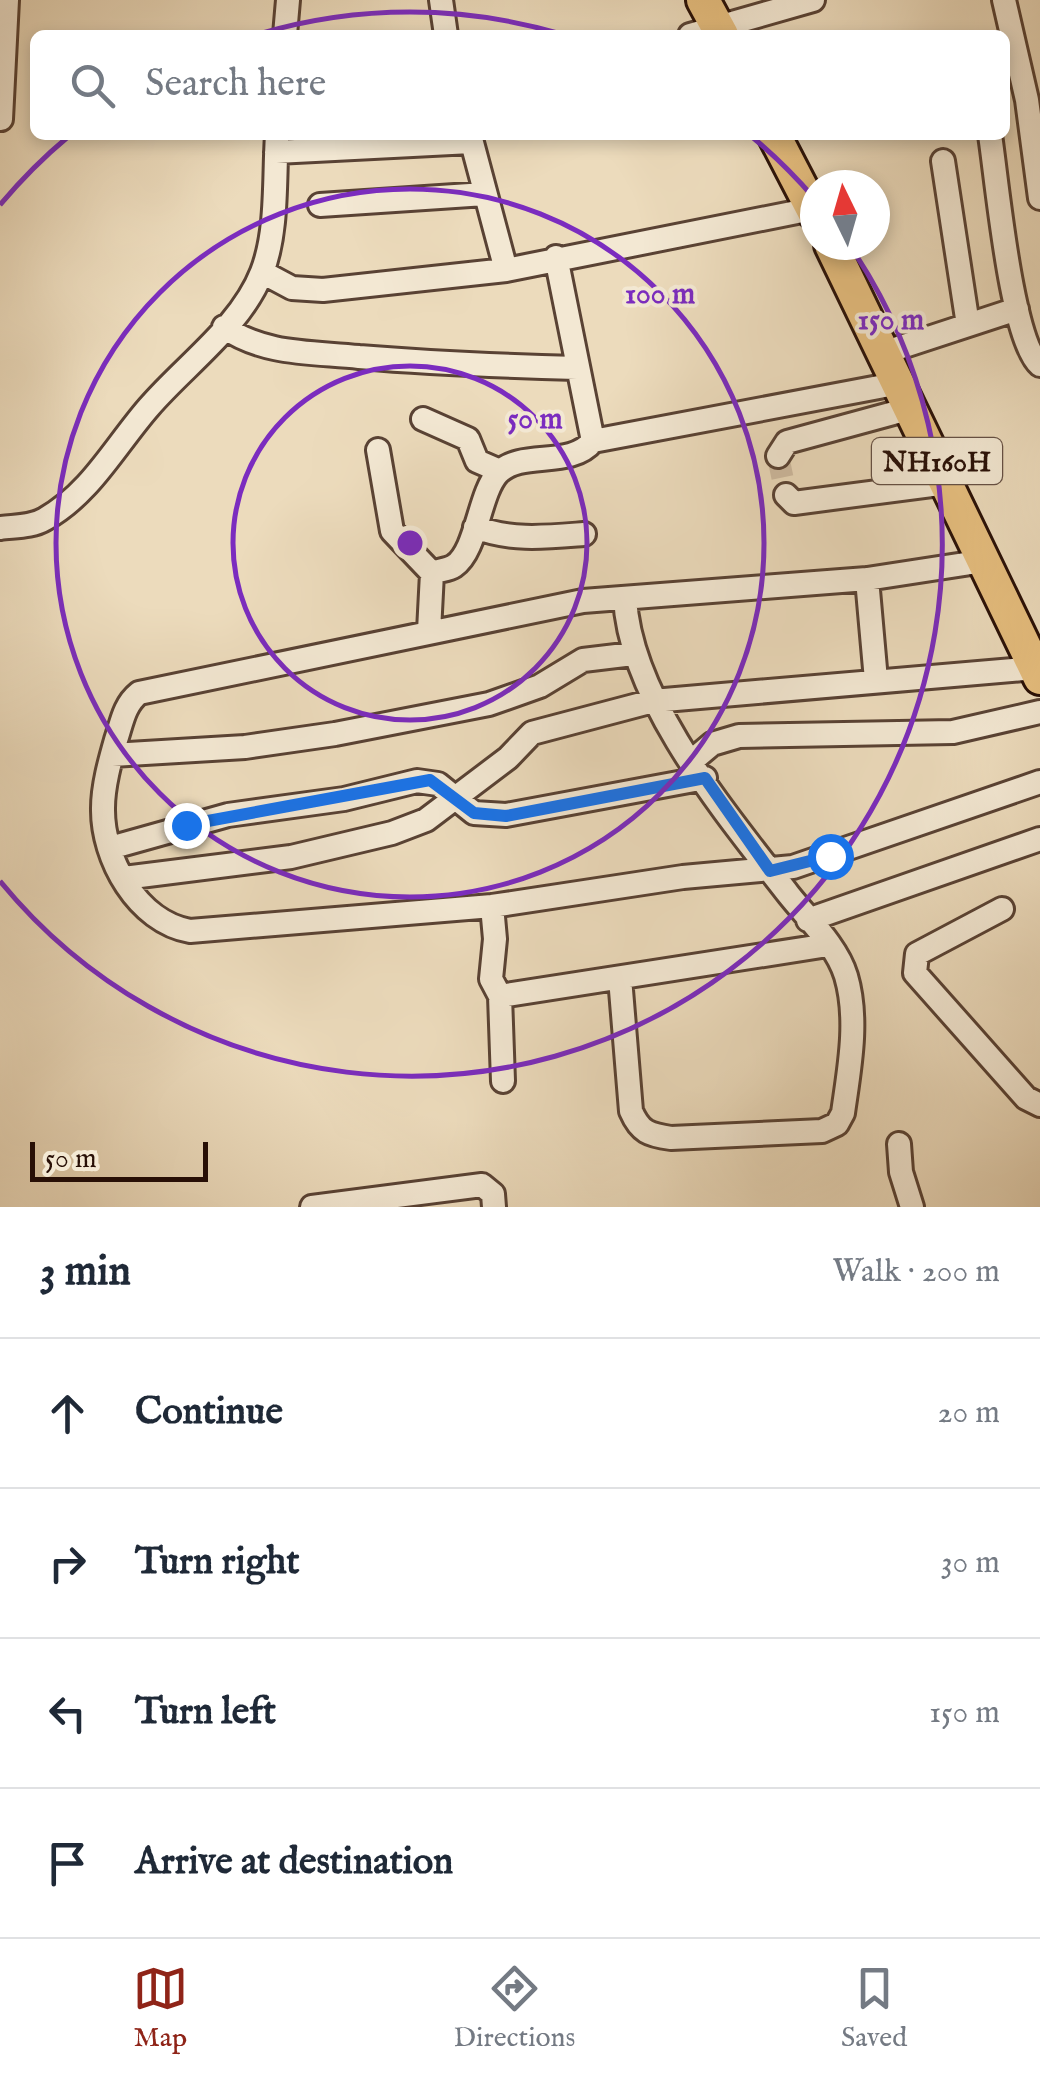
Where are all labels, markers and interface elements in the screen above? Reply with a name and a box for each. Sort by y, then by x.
search box [30,30,1010,140]
icon: search [65,58,120,113]
text: Search here [145,61,326,109]
north arrow [800,170,890,260]
text: 100 m [625,276,695,314]
text: 150 m [858,302,924,340]
text: 50 m [507,401,563,439]
road number: NH160H [872,438,1002,484]
centre of rings [392,525,428,561]
route end [164,803,210,849]
route start [808,834,854,880]
scale bar [30,1137,208,1182]
text: 50 m [45,1142,97,1177]
text: 3 min [40,1246,131,1299]
text: Walk · 200 m [833,1252,1000,1293]
icon: ahead [40,1386,95,1441]
text: Continue [135,1389,283,1437]
text: 20 m [938,1393,1000,1434]
icon: right [40,1536,95,1591]
text: Turn right [135,1539,299,1587]
text: 30 m [941,1543,1000,1584]
icon: left [40,1686,95,1741]
text: Turn left [135,1689,276,1737]
text: 150 m [929,1693,1000,1734]
icon: arrive [40,1836,95,1891]
text: Arrive at destination [135,1839,453,1887]
tab: Map [133,1961,188,2056]
tab: Directions [453,1961,575,2056]
tab: Saved [841,1961,907,2056]

